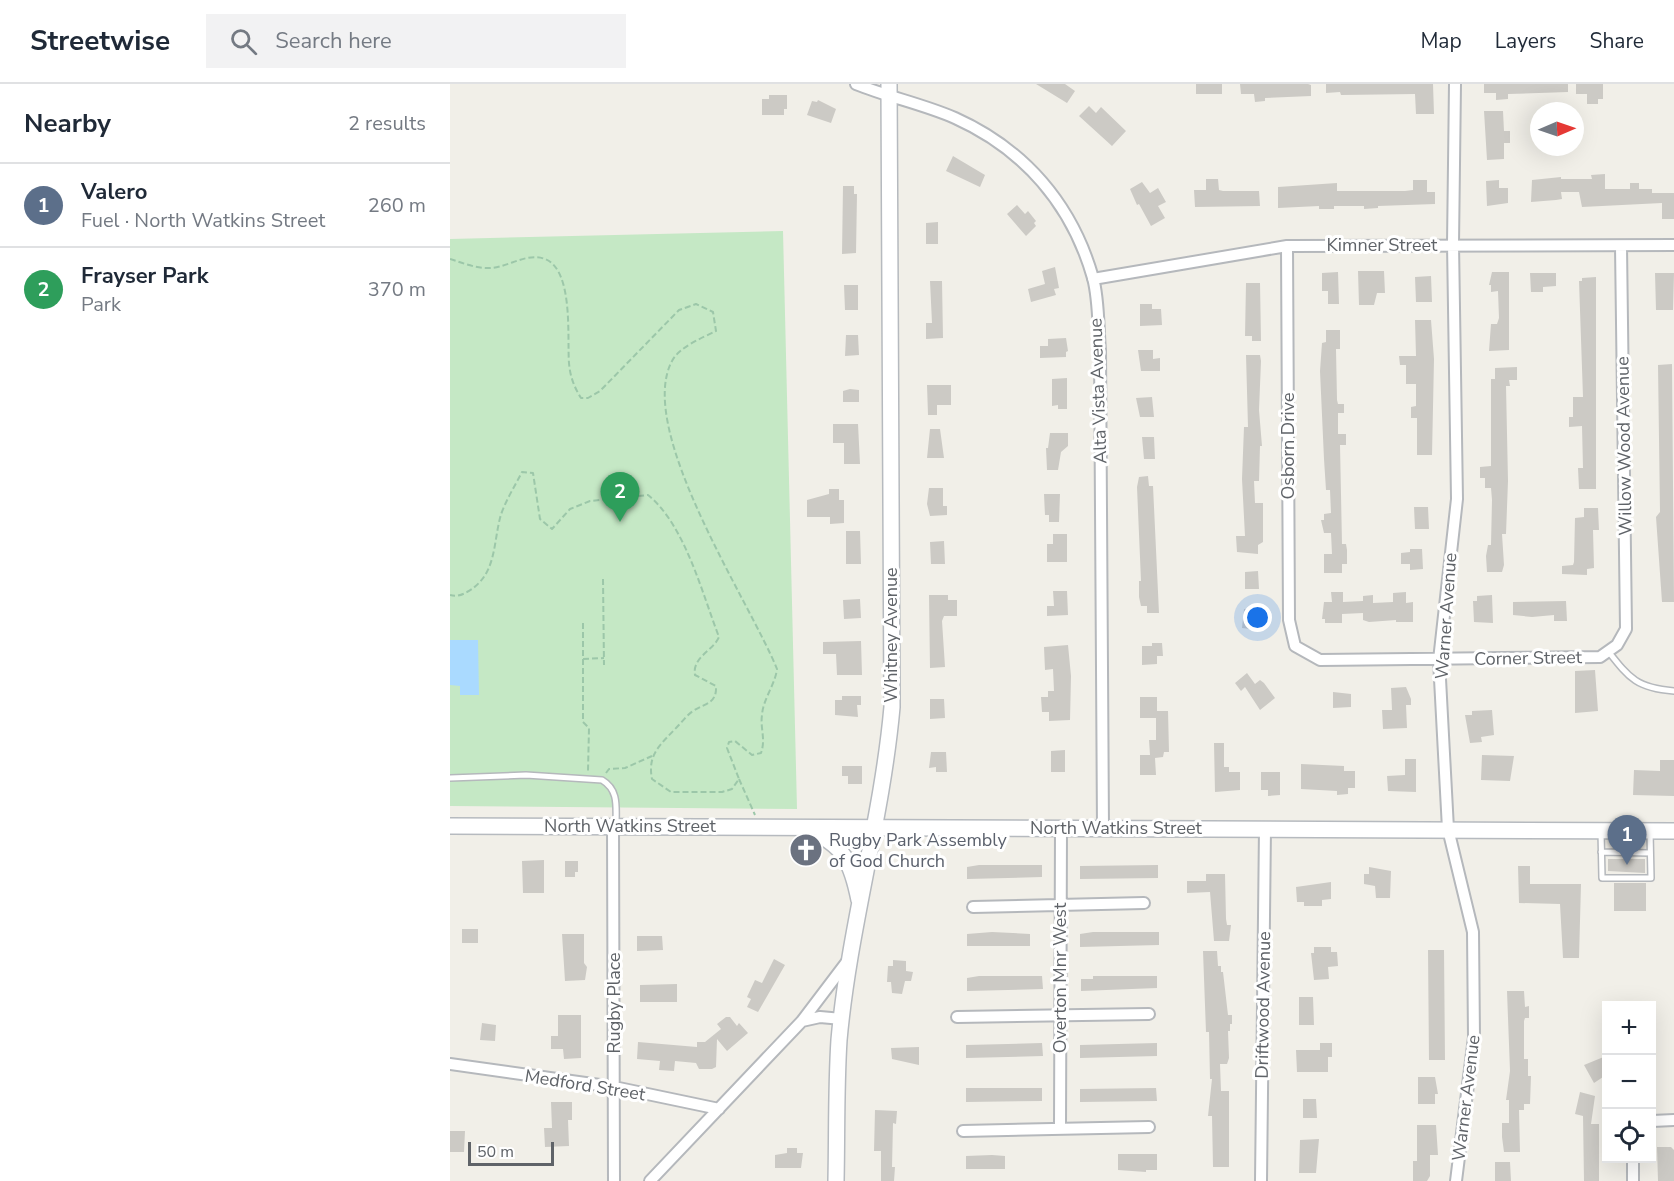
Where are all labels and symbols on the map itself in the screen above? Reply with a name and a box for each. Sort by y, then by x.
north arrow [1530,102,1584,156]
street label: Kimner Street [1327,233,1438,257]
street label: Alta Vista Avenue [1083,318,1113,464]
street label: Willow Wood Avenue [1610,356,1638,536]
street label: Osborn Drive [1276,393,1300,499]
pin: 2 [600,472,640,522]
street label: Warner Avenue [1430,552,1462,680]
street label: Whitney Avenue [879,567,903,703]
your location [1243,603,1272,632]
street label: Corner Street [1474,645,1583,671]
street label: North Watkins Street [544,814,717,838]
street label: North Watkins Street [1030,816,1203,840]
pin: 1 [1608,816,1646,865]
place label: Rugby Park Assembly of God Church [829,828,1007,873]
church icon: Rugby Park Assembly of God Church [788,832,824,868]
street label: Overton Mnr West [1048,902,1072,1053]
street label: Driftwood Avenue [1250,931,1276,1079]
street label: Rugby Place [602,953,626,1053]
street label: Warner Avenue [1446,1034,1486,1162]
street label: Medford Street [523,1064,648,1106]
scale bar [468,1139,554,1166]

